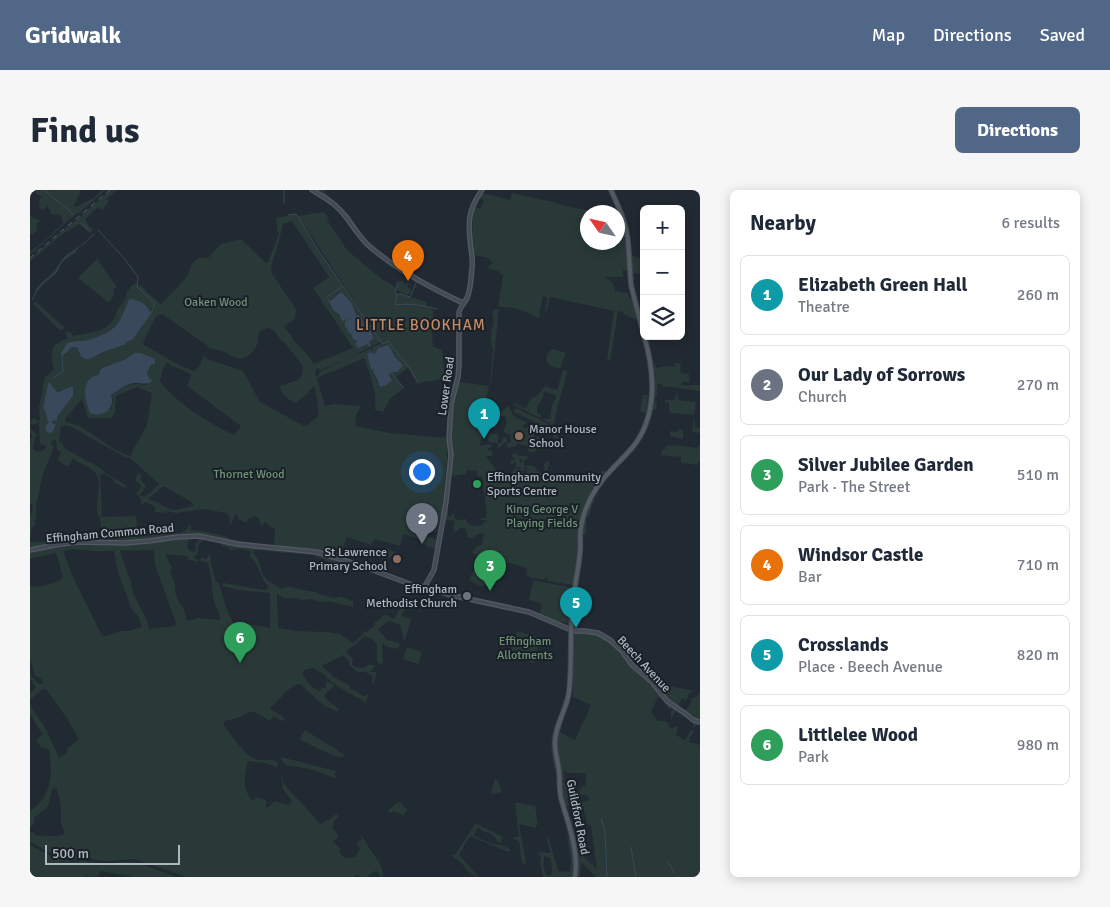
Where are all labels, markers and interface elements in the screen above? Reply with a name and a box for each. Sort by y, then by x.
text: Gridwalk [25,20,121,50]
text: Map [872,24,905,46]
text: Directions [933,24,1012,46]
text: Saved [1040,24,1085,46]
button: Directions [955,107,1080,153]
text: Find us [30,109,140,152]
north arrow [580,205,625,250]
map controls [640,205,685,340]
button: + [640,205,685,250]
text: Nearby [750,210,816,236]
text: 6 results [1001,213,1060,233]
pin: 4 [392,240,424,281]
button: − [640,250,685,295]
text: Elizabeth Green Hall [798,273,967,297]
text: 1 [763,285,771,305]
text: 260 m [1017,285,1059,305]
park label: Oaken Wood [184,295,248,310]
button: layers [640,295,685,340]
text: Theatre [798,297,850,317]
district label: LITTLE BOOKHAM [356,316,486,334]
street label: Lower Road [435,356,458,416]
text: Our Lady of Sorrows [798,363,965,387]
text: 2 [763,375,771,395]
text: 270 m [1017,375,1059,395]
text: Church [798,387,847,407]
pin: 1 [468,398,500,439]
place label: Manor House School [529,422,597,451]
marker: Manor House School [513,430,525,442]
text: Silver Jubilee Garden [798,453,974,477]
your location [409,459,435,485]
text: 3 [763,465,771,485]
text: 510 m [1017,465,1059,485]
park label: Thornet Wood [213,467,285,482]
place label: Effingham Community Sports Centre [487,470,601,499]
text: Park · The Street [798,477,910,497]
marker: Effingham Community Sports Centre [471,478,483,490]
park label: King George V Playing Fields [506,502,578,531]
pin: 2 [406,503,438,544]
street label: Effingham Common Road [45,520,175,547]
text: Windsor Castle [798,543,924,567]
place label: St Lawrence Primary School [309,545,387,574]
pin: 3 [474,550,506,591]
marker: St Lawrence Primary School [391,553,403,565]
text: 4 [763,555,771,575]
text: 710 m [1017,555,1059,575]
text: Bar [798,567,822,587]
place label: Effingham Methodist Church [366,582,457,611]
pin: 5 [560,587,592,628]
marker: Effingham Methodist Church [461,590,473,602]
pin: 6 [224,622,256,663]
street label: Beech Avenue [614,633,674,696]
text: Crosslands [798,633,888,657]
park label: Effingham Allotments [497,634,553,663]
text: 5 [763,645,771,665]
text: 820 m [1017,645,1059,665]
text: Place · Beech Avenue [798,657,943,677]
text: Littlelee Wood [798,723,918,747]
text: 6 [763,735,771,755]
text: 980 m [1017,735,1059,755]
text: Park [798,747,829,767]
street label: Guildford Road [563,778,592,856]
scale bar [45,842,180,865]
text: 500 m [52,845,89,862]

